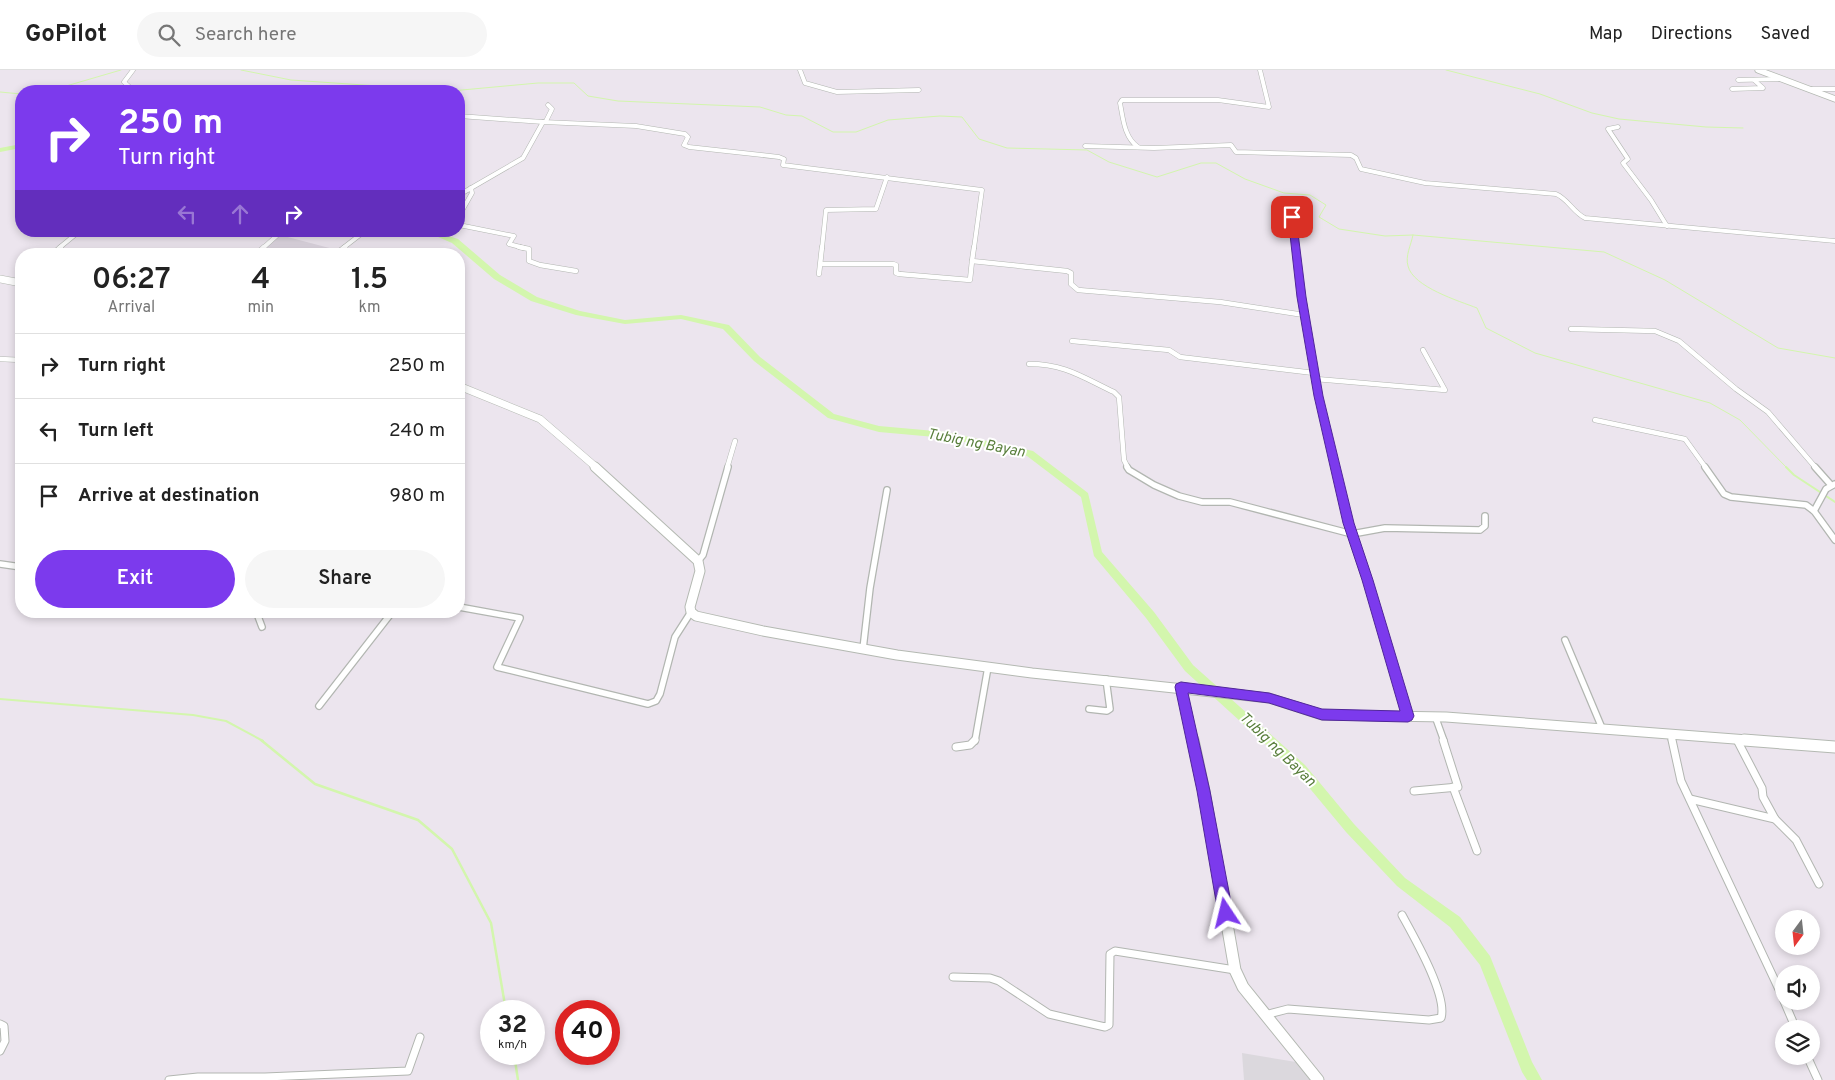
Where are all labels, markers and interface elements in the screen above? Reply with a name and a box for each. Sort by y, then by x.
search box [137,12,487,57]
text: GoPilot [25,20,107,50]
icon: search [155,21,183,49]
text: Search here [195,23,296,47]
text: Map [1589,23,1623,46]
text: Directions [1651,23,1733,46]
text: Saved [1761,23,1810,46]
text: 250 m [118,102,223,146]
icon: right [35,105,100,170]
text: Turn right [118,145,215,172]
pin [1271,196,1313,238]
icon: left [173,200,201,228]
icon: ahead [226,200,254,228]
icon: right [279,200,307,228]
icon: arrive [1278,203,1306,231]
text: 06:27 [92,262,171,299]
text: 4 [251,262,270,299]
text: 1.5 [351,262,388,299]
text: Arrival [107,298,155,318]
text: min [248,298,274,318]
text: km [358,298,381,318]
icon: right [35,352,63,380]
text: Turn right [78,354,166,378]
text: 250 m [389,354,445,378]
icon: left [35,417,63,445]
text: Turn left [78,419,154,443]
text: 240 m [389,419,445,443]
water label: Tubig ng Bayan [925,425,1027,463]
icon: arrive [35,482,63,510]
text: Arrive at destination [78,484,259,508]
text: 980 m [389,484,445,508]
button: Exit [35,550,235,608]
button: Share [245,550,445,608]
water label: Tubig ng Bayan [1235,709,1319,791]
position arrow [1199,886,1251,938]
north arrow [1775,910,1820,955]
map controls [1775,910,1820,1065]
button: sound [1775,965,1820,1010]
speed limit sign: 40 [555,1000,620,1065]
text: 32 [498,1010,527,1042]
button: layers [1775,1020,1820,1065]
text: km/h [498,1037,527,1053]

